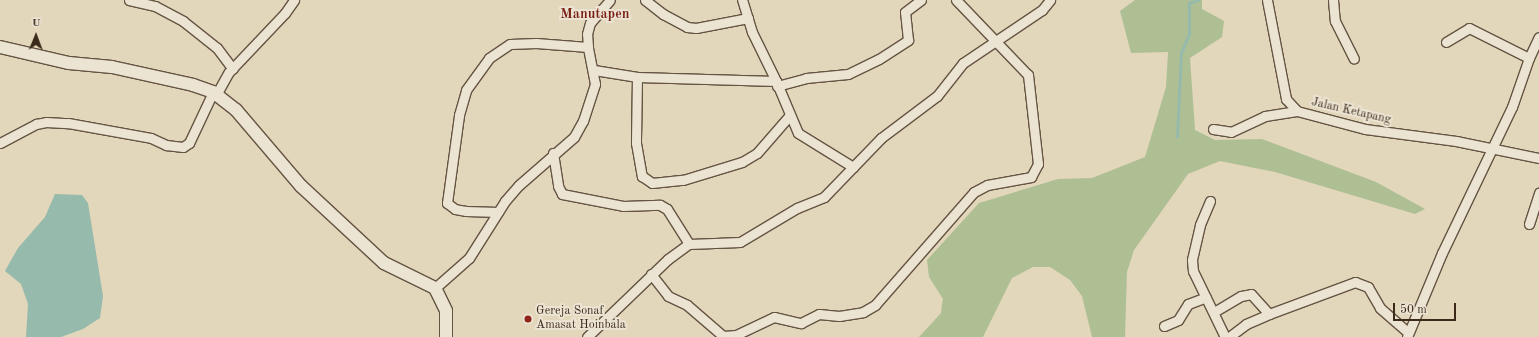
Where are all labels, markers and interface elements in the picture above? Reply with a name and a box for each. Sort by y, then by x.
district label: Manutapen [560,6,630,22]
north arrow [16,16,56,56]
text: U [32,18,41,29]
street label: Jalan Ketapang [1310,96,1392,128]
scale bar [1395,295,1458,321]
text: 50 m [1400,304,1427,316]
place label: Gereja Sonaf Amasat Hoinbala [536,305,626,333]
marker: Gereja Sonaf Amasat Hoinbala [523,314,533,324]

